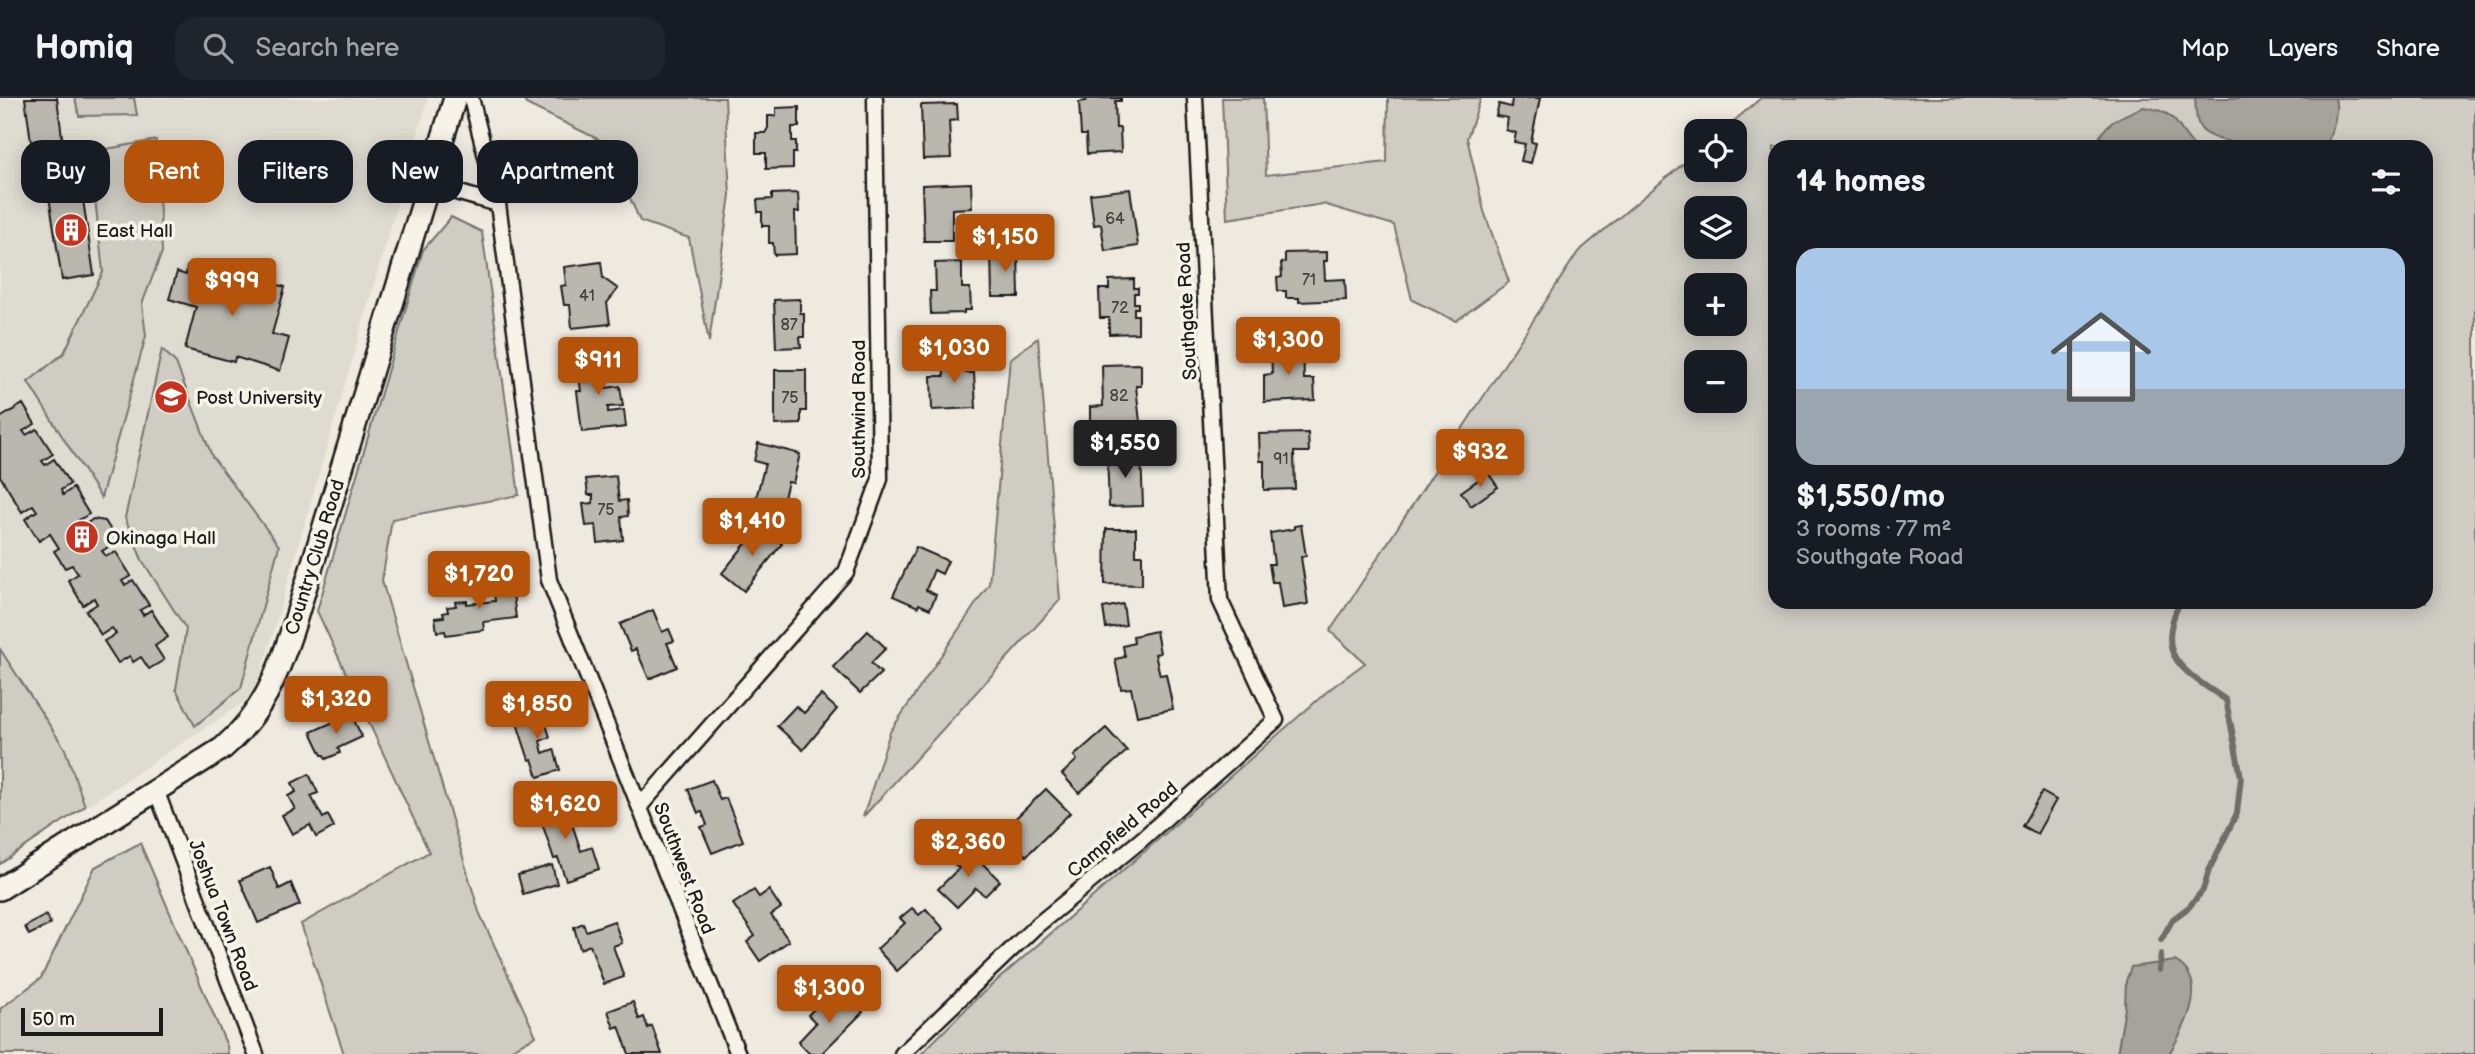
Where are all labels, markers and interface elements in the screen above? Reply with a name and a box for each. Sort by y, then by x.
search box [175,17,665,80]
text: Homiq [35,28,133,68]
icon: search [199,29,237,67]
text: Search here [255,33,400,64]
text: Map [2181,34,2229,63]
text: Layers [2267,34,2338,63]
text: Share [2376,34,2440,63]
map controls [1684,119,1747,413]
button: locate [1684,119,1747,182]
chip: Buy [21,140,110,203]
chip: Rent [124,140,224,203]
chip: Filters [238,140,353,203]
chip: New [367,140,463,203]
chip: Apartment [477,140,638,203]
icon: filters [2367,163,2405,201]
text: 14 homes [1796,164,1925,200]
button: layers [1684,196,1747,259]
house number: 64 [1105,210,1125,229]
building icon: East Hall [52,211,90,249]
pin: $1,150 [948,214,1062,274]
place label: East Hall [96,220,173,243]
text: $1,150 [971,223,1039,251]
street label: Southgate Road [1172,241,1203,381]
pin: $999 [191,258,273,318]
text: $999 [204,267,260,295]
house number: 71 [1302,271,1316,290]
button: + [1684,273,1747,336]
house number: 41 [579,287,595,306]
icon: home [2038,294,2164,420]
house number: 72 [1111,299,1129,318]
house number: 87 [780,316,798,335]
pin: $1,300 [1231,317,1345,377]
pin: $1,030 [897,326,1011,385]
text: $1,300 [1252,326,1324,354]
text: $1,030 [918,334,990,362]
pin: $911 [557,338,639,397]
street label: Southwind Road [848,340,871,478]
text: $911 [574,346,622,374]
button: − [1684,350,1747,413]
school or university icon: Post University [152,378,190,416]
place label: Post University [196,387,322,410]
house number: 82 [1110,387,1129,406]
house number: 75 [781,389,799,408]
pin: $1,550 [1068,420,1182,480]
text: $1,550 [1090,429,1160,457]
pin: $932 [1439,430,1521,489]
text: $932 [1452,438,1508,466]
house number: 91 [1273,450,1289,469]
street label: Country Club Road [281,477,350,638]
text: $1,550/mo [1796,479,1945,515]
pin: $1,410 [695,498,809,558]
house number: 75 [597,501,615,520]
text: $1,410 [718,507,786,535]
text: 3 rooms · 77 m² [1796,515,1952,543]
building icon: Okinaga Hall [63,518,101,556]
place label: Okinaga Hall [106,527,216,550]
text: Southgate Road [1796,543,1964,571]
pin: $1,720 [422,552,536,611]
text: $1,720 [444,560,514,588]
pin: $1,320 [279,676,393,736]
pin: $1,850 [480,682,594,741]
text: $1,320 [300,685,372,713]
text: $1,850 [501,690,573,718]
street label: Campfield Road [1063,777,1183,883]
pin: $1,620 [508,782,622,841]
text: $1,620 [529,790,601,818]
street label: Southwest Road [648,800,719,938]
pin: $2,360 [911,820,1025,879]
text: $2,360 [930,828,1006,856]
street label: Joshua Town Road [183,836,262,995]
pin: $1,300 [772,965,886,1025]
text: $1,300 [793,974,865,1002]
scale bar [21,1005,163,1037]
text: 50 m [32,1008,75,1031]

